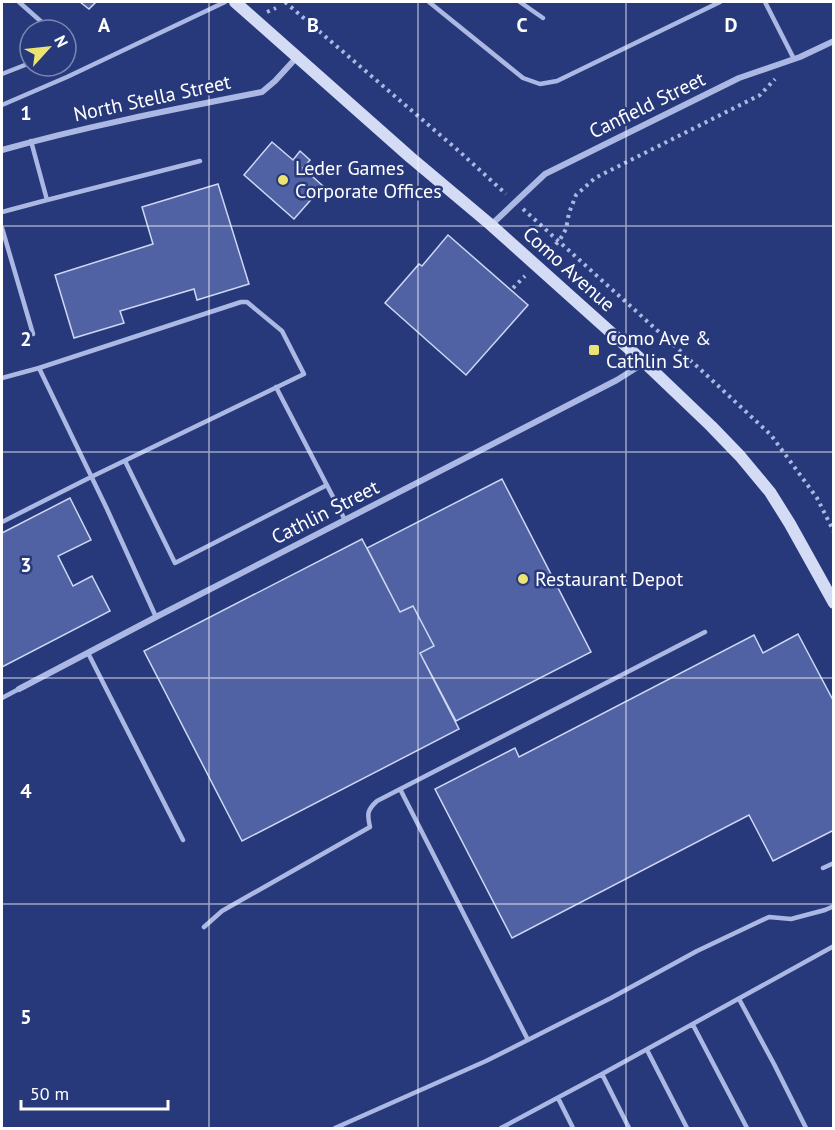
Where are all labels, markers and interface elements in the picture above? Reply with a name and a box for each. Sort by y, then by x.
text: A [98,12,111,38]
text: B [307,12,319,38]
text: C [516,12,528,38]
text: D [725,12,738,38]
north arrow [18,18,78,78]
text: N [50,32,73,50]
street label: Canfield Street [585,66,709,144]
street label: North Stella Street [71,69,233,127]
text: 1 [20,100,32,126]
place label: Leder Games Corporate Offices [295,155,442,204]
marker: Leder Games Corporate Offices [276,173,290,187]
street label: Como Avenue [517,221,621,317]
place label: Como Ave & Cathlin St [606,325,711,374]
text: 2 [20,326,32,352]
marker: Como Ave & Cathlin St [587,343,601,357]
street label: Cathlin Street [267,474,383,550]
text: 3 [20,552,32,578]
place label: Restaurant Depot [535,566,684,592]
marker: Restaurant Depot [516,572,530,586]
text: 4 [20,778,32,804]
text: 5 [20,1004,32,1030]
scale bar [21,1073,168,1111]
text: 50 m [30,1082,69,1105]

